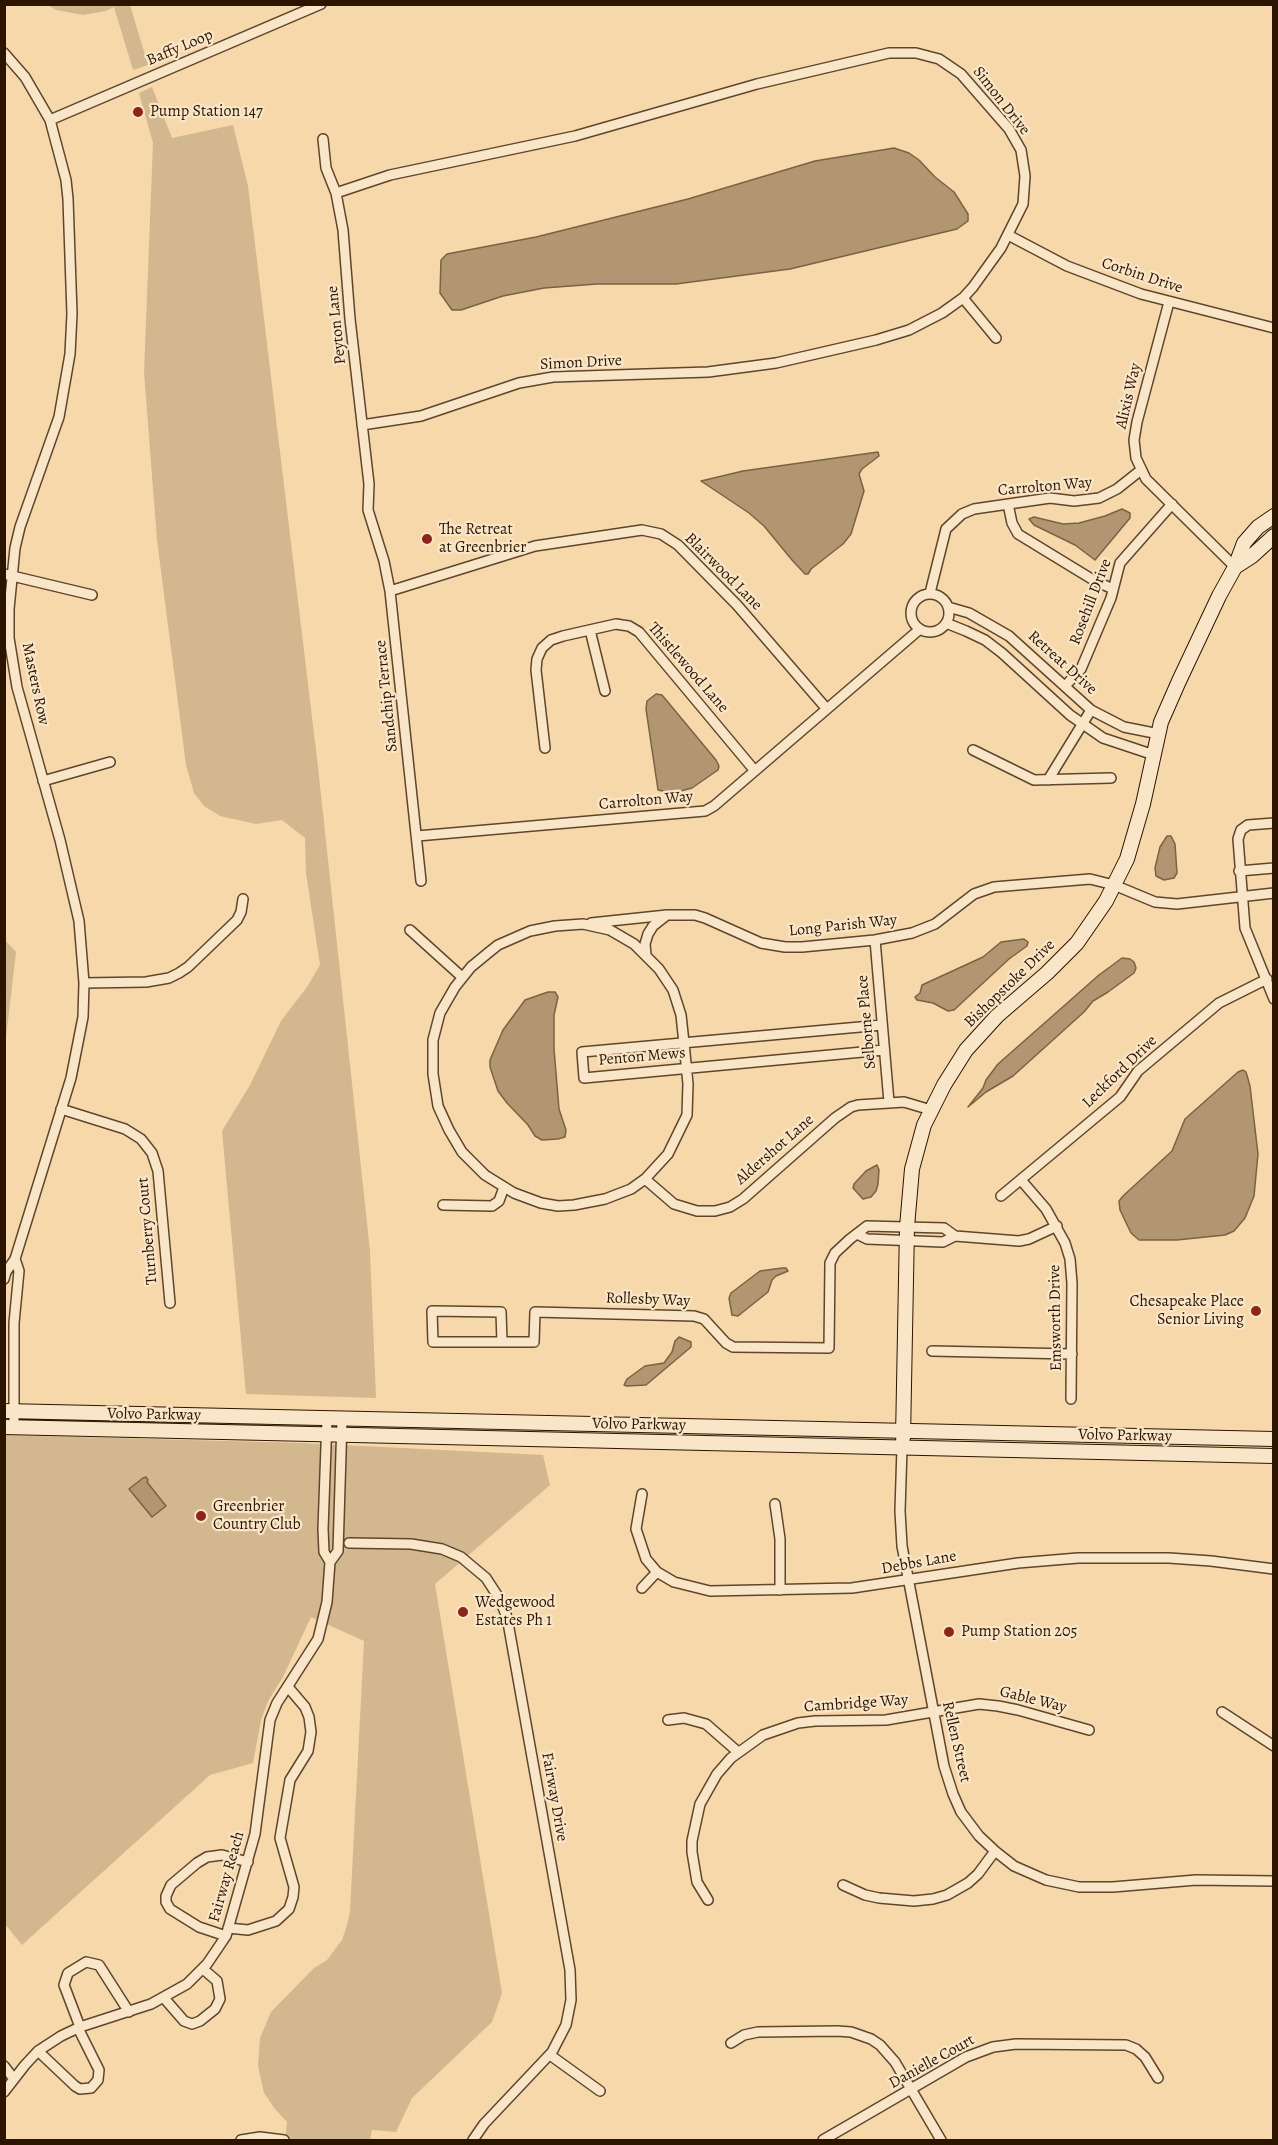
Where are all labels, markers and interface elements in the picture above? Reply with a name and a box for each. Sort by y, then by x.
street label: Baffy Loop [144,26,216,70]
street label: Simon Drive [968,63,1034,139]
place label: Pump Station 147 [150,102,263,122]
marker: Pump Station 147 [131,105,145,119]
street label: Corbin Drive [1099,254,1185,298]
street label: Peyton Lane [323,285,351,365]
street label: Simon Drive [540,351,622,375]
street label: Alixis Way [1112,361,1146,431]
street label: Carrolton Way [997,473,1093,501]
place label: The Retreat at Greenbrier [439,520,526,558]
street label: Blairwood Lane [680,529,766,615]
marker: The Retreat at Greenbrier [420,532,434,546]
street label: Rosehill Drive [1066,556,1116,648]
street label: Thistlewood Lane [644,619,732,717]
street label: Retreat Drive [1023,627,1101,699]
street label: Sandchip Terrace [372,639,402,753]
street label: Masters Row [17,641,53,727]
street label: Carrolton Way [598,787,694,815]
street label: Long Parish Way [788,911,898,941]
street label: Bishopstoke Drive [961,936,1059,1032]
street label: Selborne Place [853,974,881,1070]
street label: Leckford Drive [1079,1032,1161,1112]
street label: Penton Mews [598,1044,686,1070]
street label: Aldershot Lane [732,1111,818,1189]
street label: Turnberry Court [134,1177,162,1285]
street label: Emsworth Drive [1045,1264,1067,1372]
street label: Rollesby Way [605,1289,691,1311]
place label: Chesapeake Place Senior Living [1129,1292,1244,1330]
marker: Chesapeake Place Senior Living [1249,1304,1263,1318]
street label: Volvo Parkway [107,1405,201,1425]
street label: Volvo Parkway [592,1415,686,1435]
street label: Volvo Parkway [1078,1426,1172,1446]
place label: Greenbrier Country Club [213,1497,301,1535]
marker: Greenbrier Country Club [194,1509,208,1523]
street label: Debbs Lane [880,1547,958,1579]
place label: Wedgewood Estates Ph 1 [475,1593,555,1631]
marker: Wedgewood Estates Ph 1 [456,1605,470,1619]
place label: Pump Station 205 [961,1622,1077,1642]
marker: Pump Station 205 [942,1625,956,1639]
street label: Gable Way [998,1682,1068,1718]
street label: Cambridge Way [803,1691,909,1717]
street label: Rellen Street [937,1700,975,1784]
street label: Fairway Drive [537,1751,571,1843]
street label: Fairway Reach [205,1829,249,1925]
street label: Danielle Court [886,2031,978,2093]

